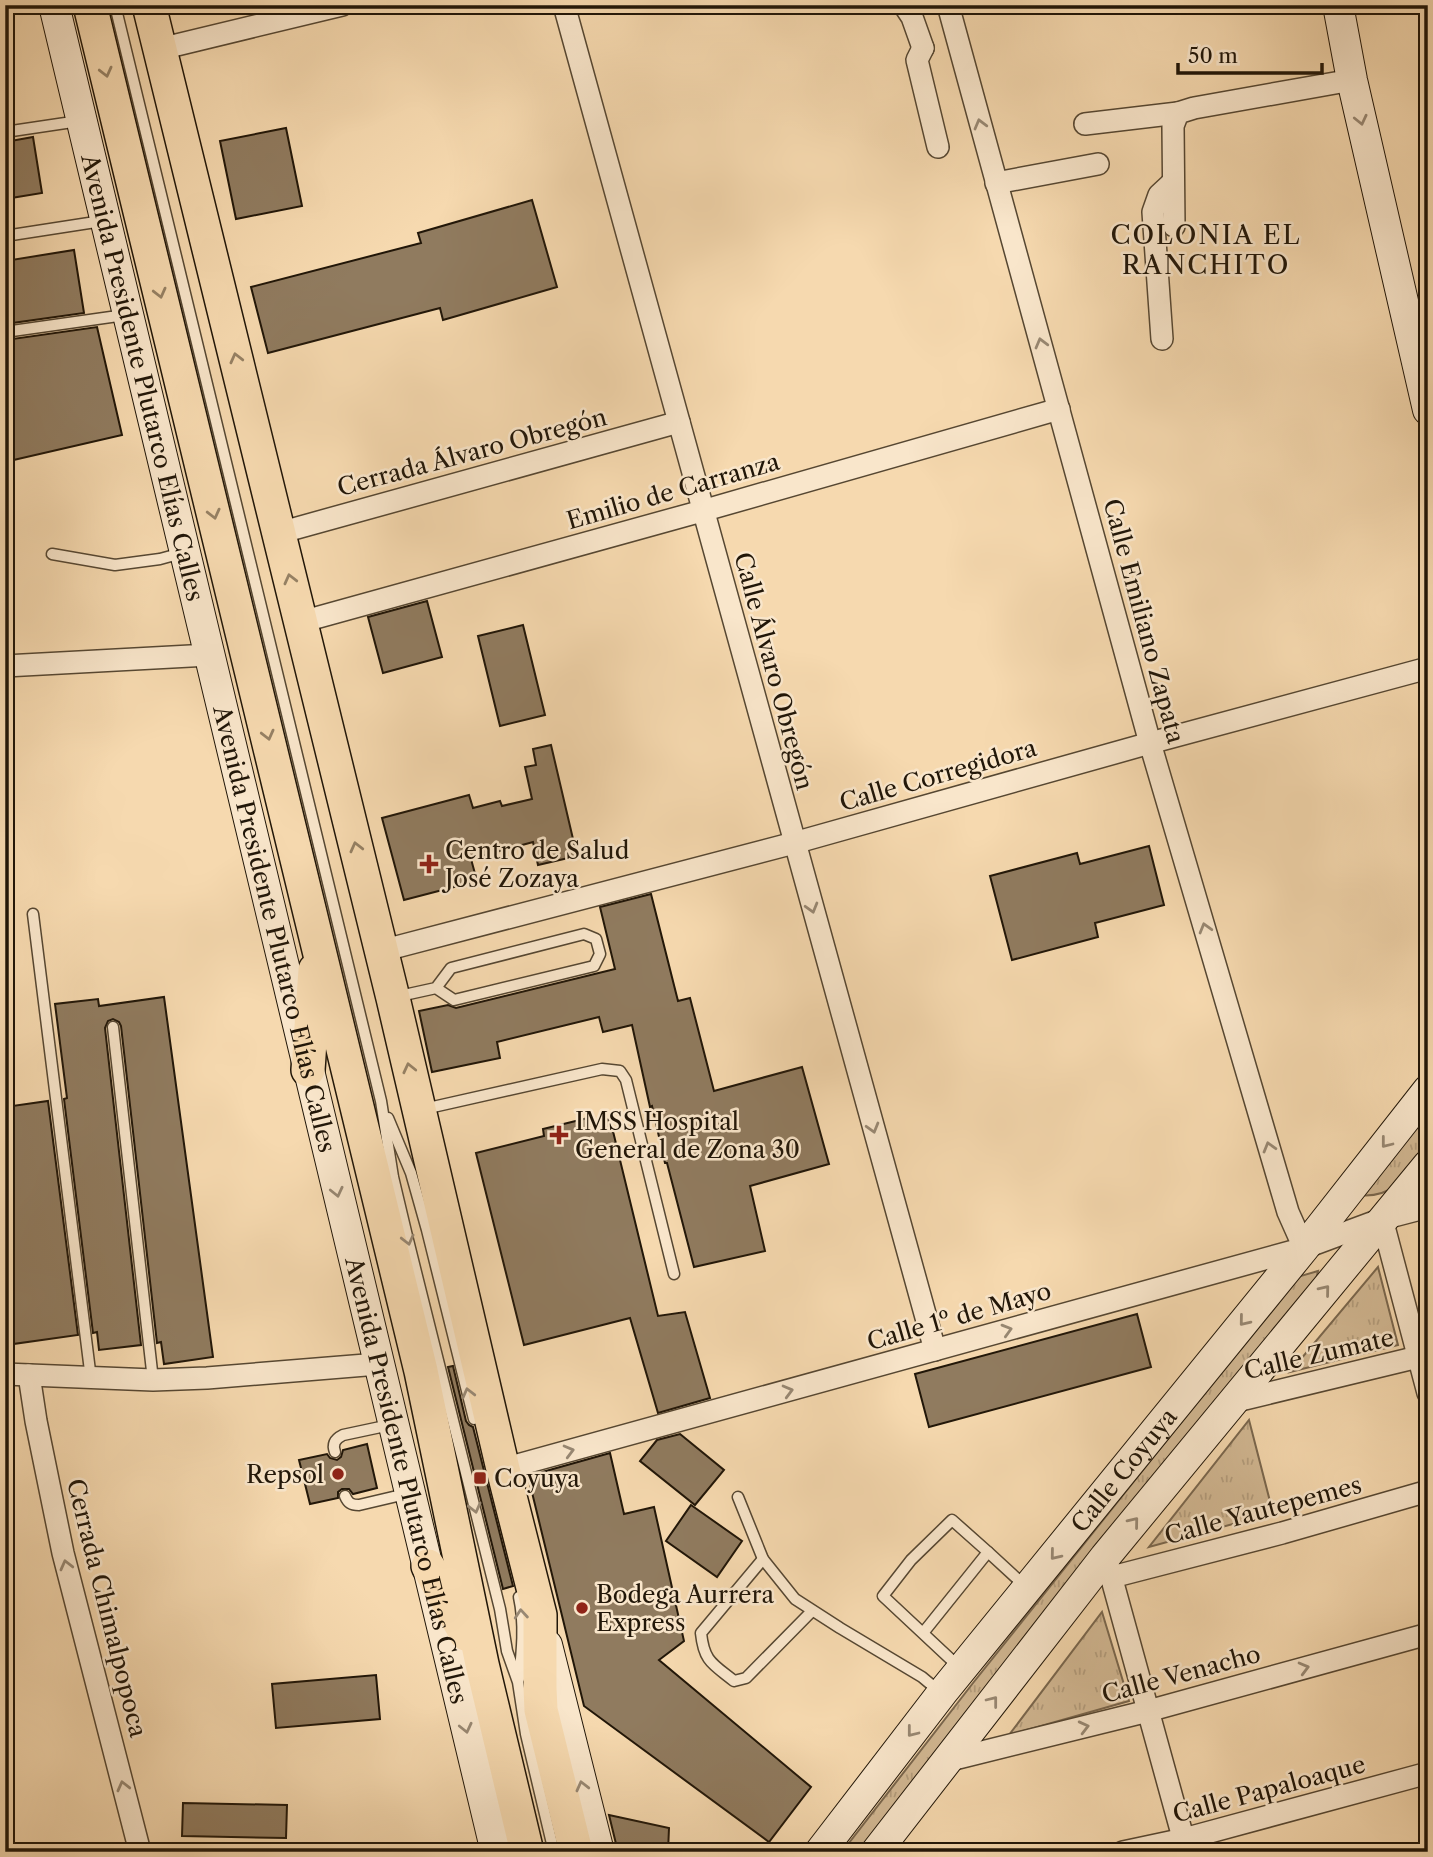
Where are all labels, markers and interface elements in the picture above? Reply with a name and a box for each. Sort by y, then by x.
scale bar [1178,32,1321,76]
text: 50 m [1188,43,1238,68]
one-way arrow [98,65,113,77]
one-way arrow [1353,114,1367,126]
one-way arrow [974,118,988,130]
street label: Avenida Presidente Plutarco Elías Calles [75,150,211,604]
district label: COLONIA EL RANCHITO [1110,219,1302,281]
one-way arrow [152,287,166,299]
one-way arrow [1034,337,1049,349]
one-way arrow [230,352,244,364]
street label: Cerrada Álvaro Obregón [334,402,610,502]
street label: Emilio de Carranza [563,447,783,535]
street label: Calle Emiliano Zapata [1097,495,1191,747]
one-way arrow [206,508,220,520]
street label: Calle Álvaro Obregón [728,549,820,793]
one-way arrow [284,573,298,585]
street label: Avenida Presidente Plutarco Elías Calles [207,702,343,1155]
one-way arrow [260,729,274,741]
street label: Calle Corregidora [836,733,1040,817]
place label: Centro de Salud José Zozaya [441,836,630,893]
one-way arrow [350,841,364,853]
marker: Centro de Salud José Zozaya [419,854,439,874]
one-way arrow [804,902,818,914]
one-way arrow [1198,923,1213,935]
one-way arrow [402,1062,417,1074]
place label: IMSS Hospital General de Zona 30 [575,1107,800,1164]
one-way arrow [865,1121,879,1133]
marker: IMSS Hospital General de Zona 30 [549,1125,569,1145]
one-way arrow [1381,1136,1394,1148]
one-way arrow [1262,1141,1277,1153]
one-way arrow [329,1186,344,1198]
one-way arrow [400,1234,414,1246]
street label: Avenida Presidente Plutarco Elías Calles [339,1253,475,1707]
street label: Calle 1º de Mayo [864,1276,1054,1356]
one-way arrow [1316,1285,1329,1297]
one-way arrow [1240,1313,1252,1326]
street label: Calle Zumate [1241,1323,1397,1385]
one-way arrow [1001,1324,1013,1338]
one-way arrow [782,1384,794,1399]
one-way arrow [462,1387,476,1399]
street label: Calle Coyuya [1065,1402,1183,1538]
one-way arrow [562,1445,574,1460]
place label: Repsol [246,1460,324,1489]
place label: Coyuya [494,1464,580,1493]
marker: Repsol [330,1466,346,1482]
marker: Coyuya [472,1470,488,1486]
street label: Calle Yautepemes [1161,1470,1365,1550]
street label: Cerrada Chimalpopoca [61,1476,153,1741]
one-way arrow [467,1502,481,1514]
one-way arrow [1125,1518,1138,1530]
one-way arrow [1050,1548,1063,1560]
one-way arrow [60,1560,74,1572]
place label: Bodega Aurrera Express [596,1580,774,1637]
marker: Bodega Aurrera Express [574,1600,590,1616]
one-way arrow [514,1608,529,1619]
street label: Calle Venacho [1099,1639,1263,1709]
one-way arrow [1298,1662,1310,1677]
one-way arrow [985,1696,998,1709]
one-way arrow [1078,1721,1090,1735]
one-way arrow [458,1722,472,1734]
one-way arrow [908,1725,920,1737]
street label: Calle Papaloaque [1170,1749,1368,1829]
one-way arrow [117,1780,131,1792]
one-way arrow [576,1780,590,1792]

